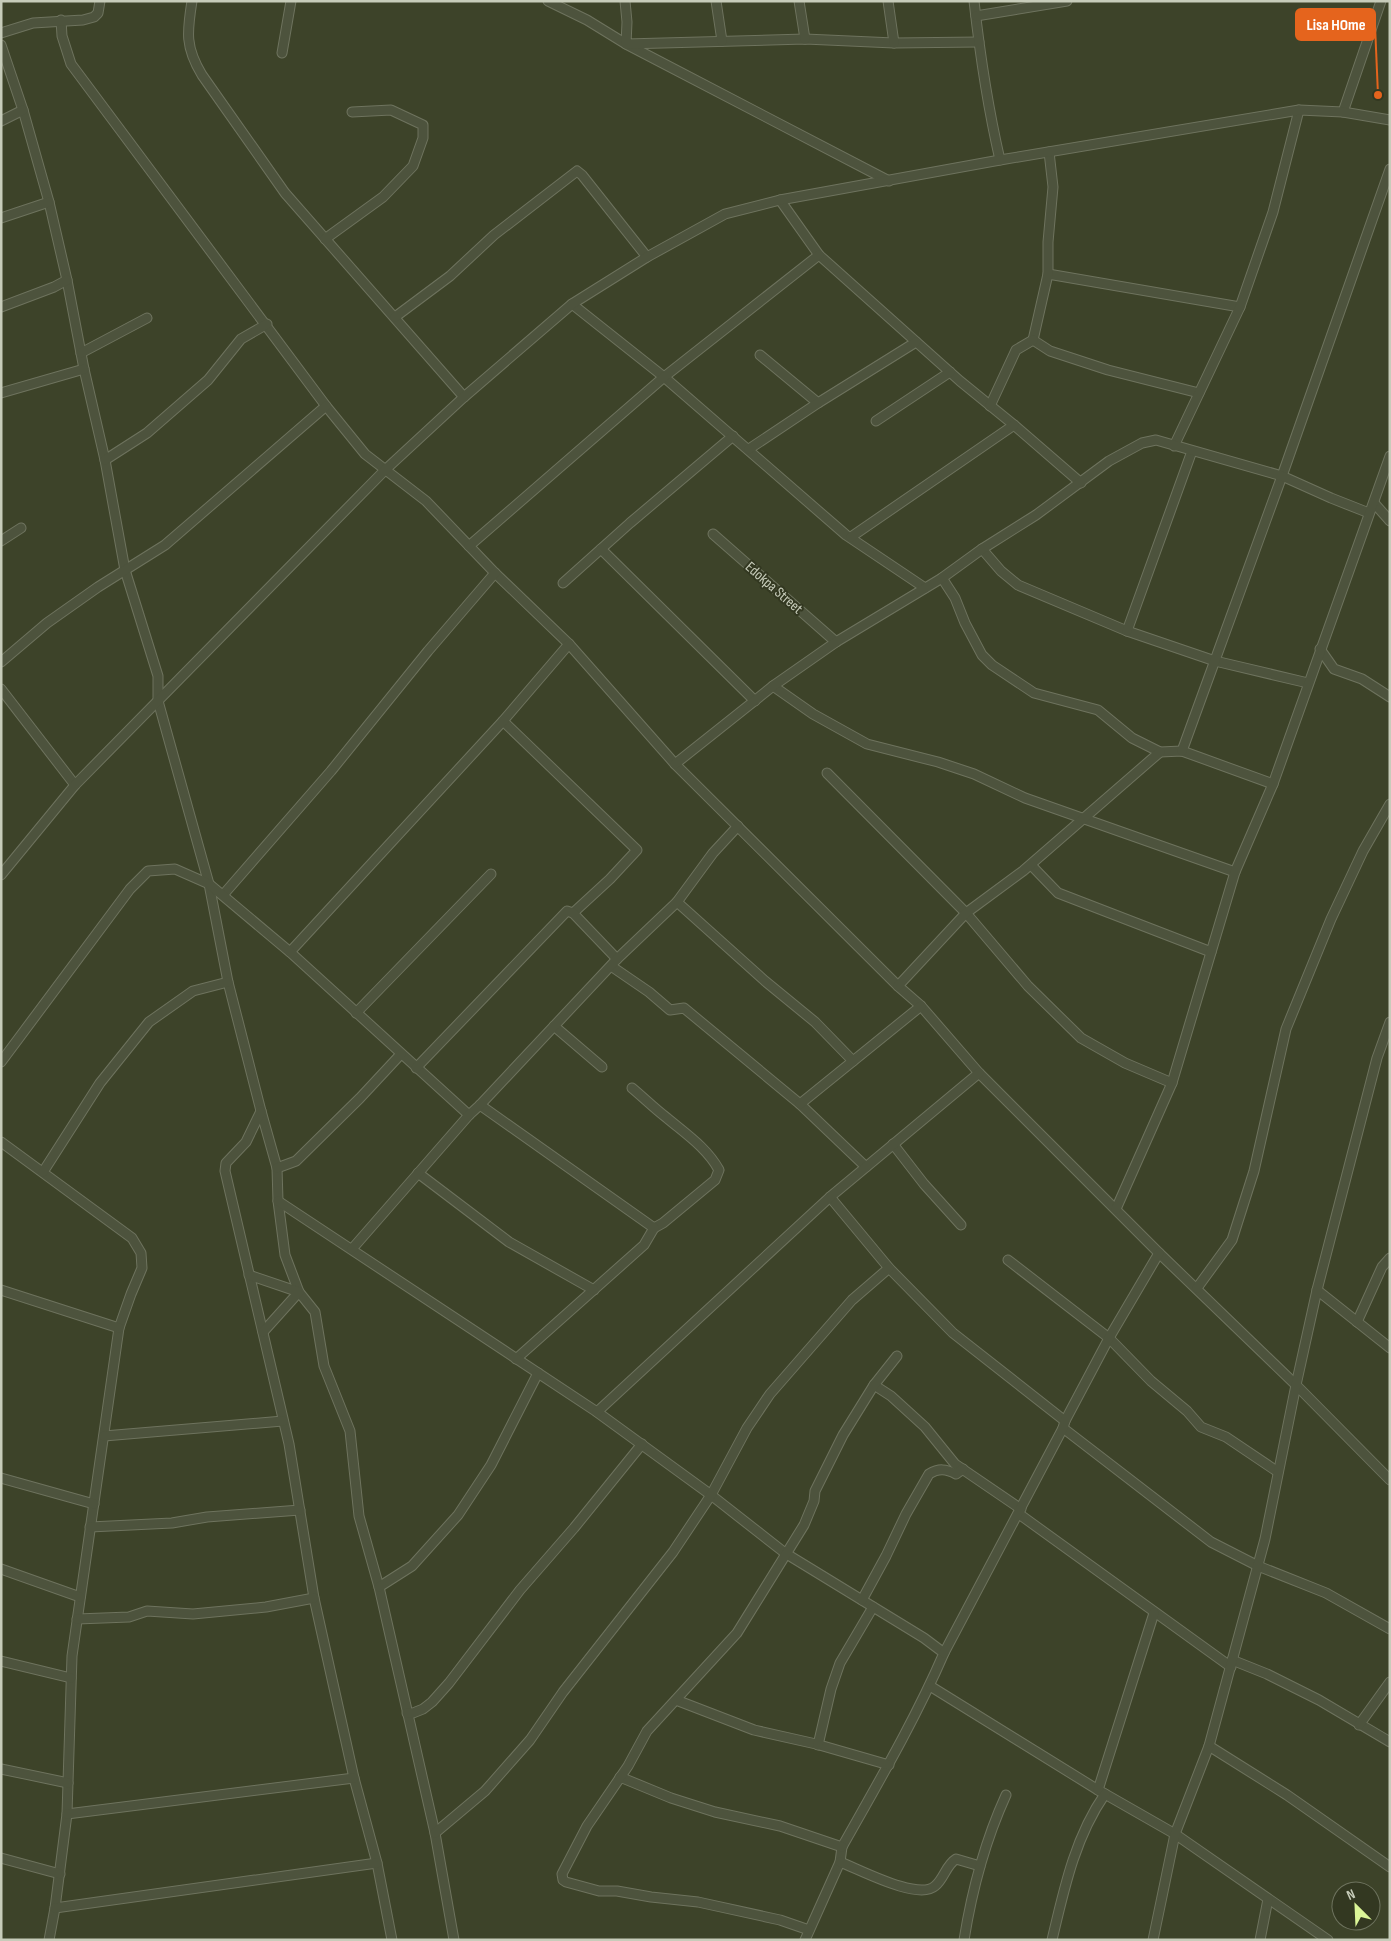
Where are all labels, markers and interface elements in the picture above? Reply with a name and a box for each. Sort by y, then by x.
callout: Lisa HOme [1296,9,1375,40]
text: Lisa HOme [1306,16,1366,35]
street label: Edokpa Street [741,558,807,619]
north arrow [1331,1881,1381,1931]
text: N [1344,1885,1358,1904]

